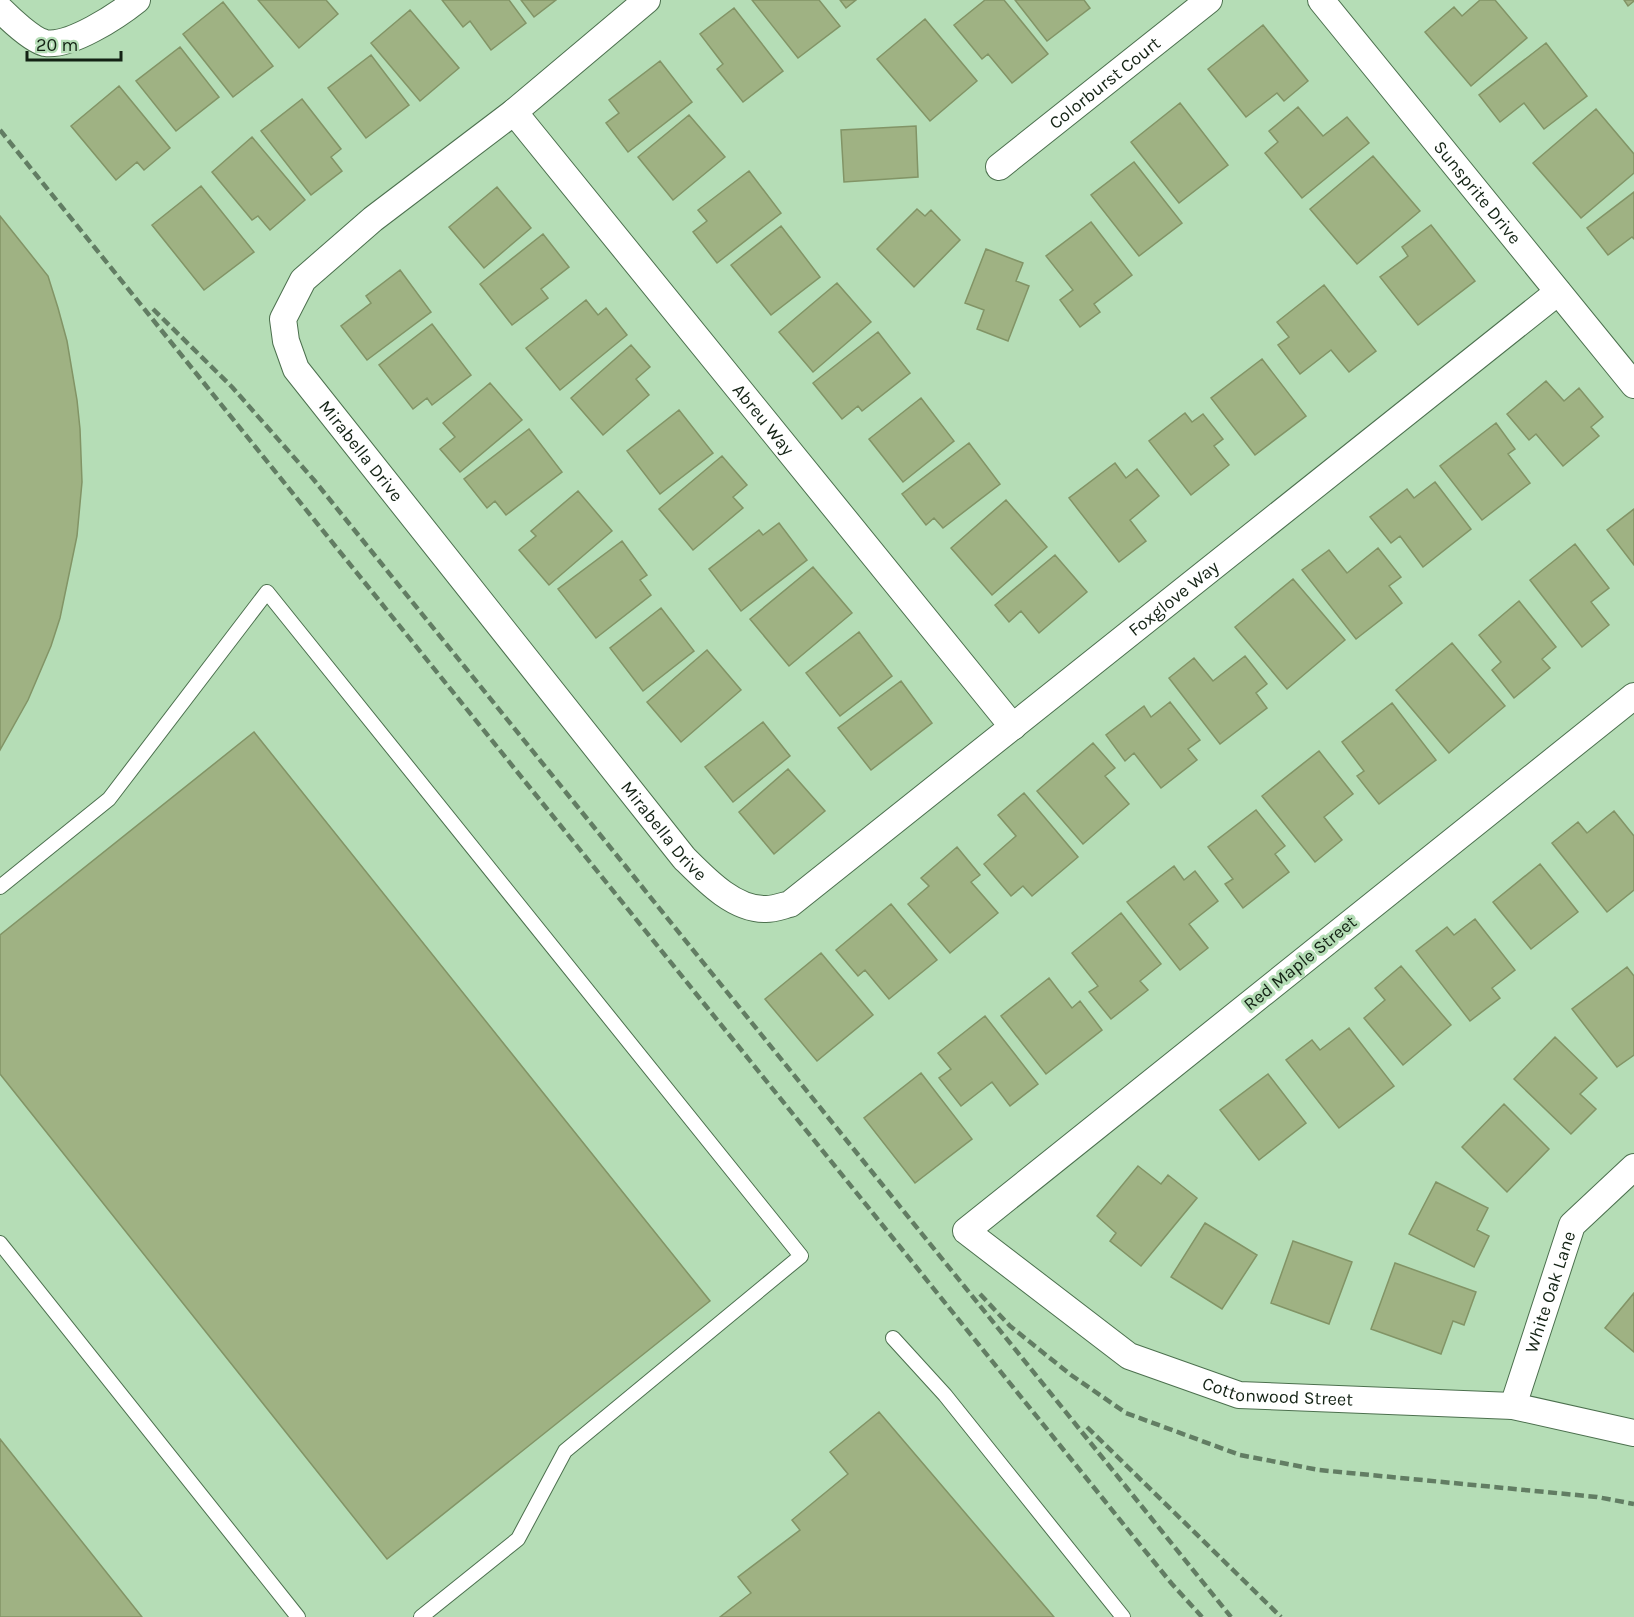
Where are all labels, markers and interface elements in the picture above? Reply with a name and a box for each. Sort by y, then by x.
scale bar [27,24,122,62]
street label: Colorburst Court [1045,32,1165,134]
text: 20 m [36,34,78,56]
street label: Sunsprite Drive [1429,136,1526,249]
street label: Abreu Way [728,379,799,460]
street label: Mirabella Drive [314,396,408,506]
street label: Foxglove Way [1124,555,1224,641]
street label: Mirabella Drive [616,776,711,886]
street label: Red Maple Street [1239,911,1361,1015]
street label: White Oak Lane [1520,1228,1580,1356]
street label: Cottonwood Street [1199,1372,1354,1411]

